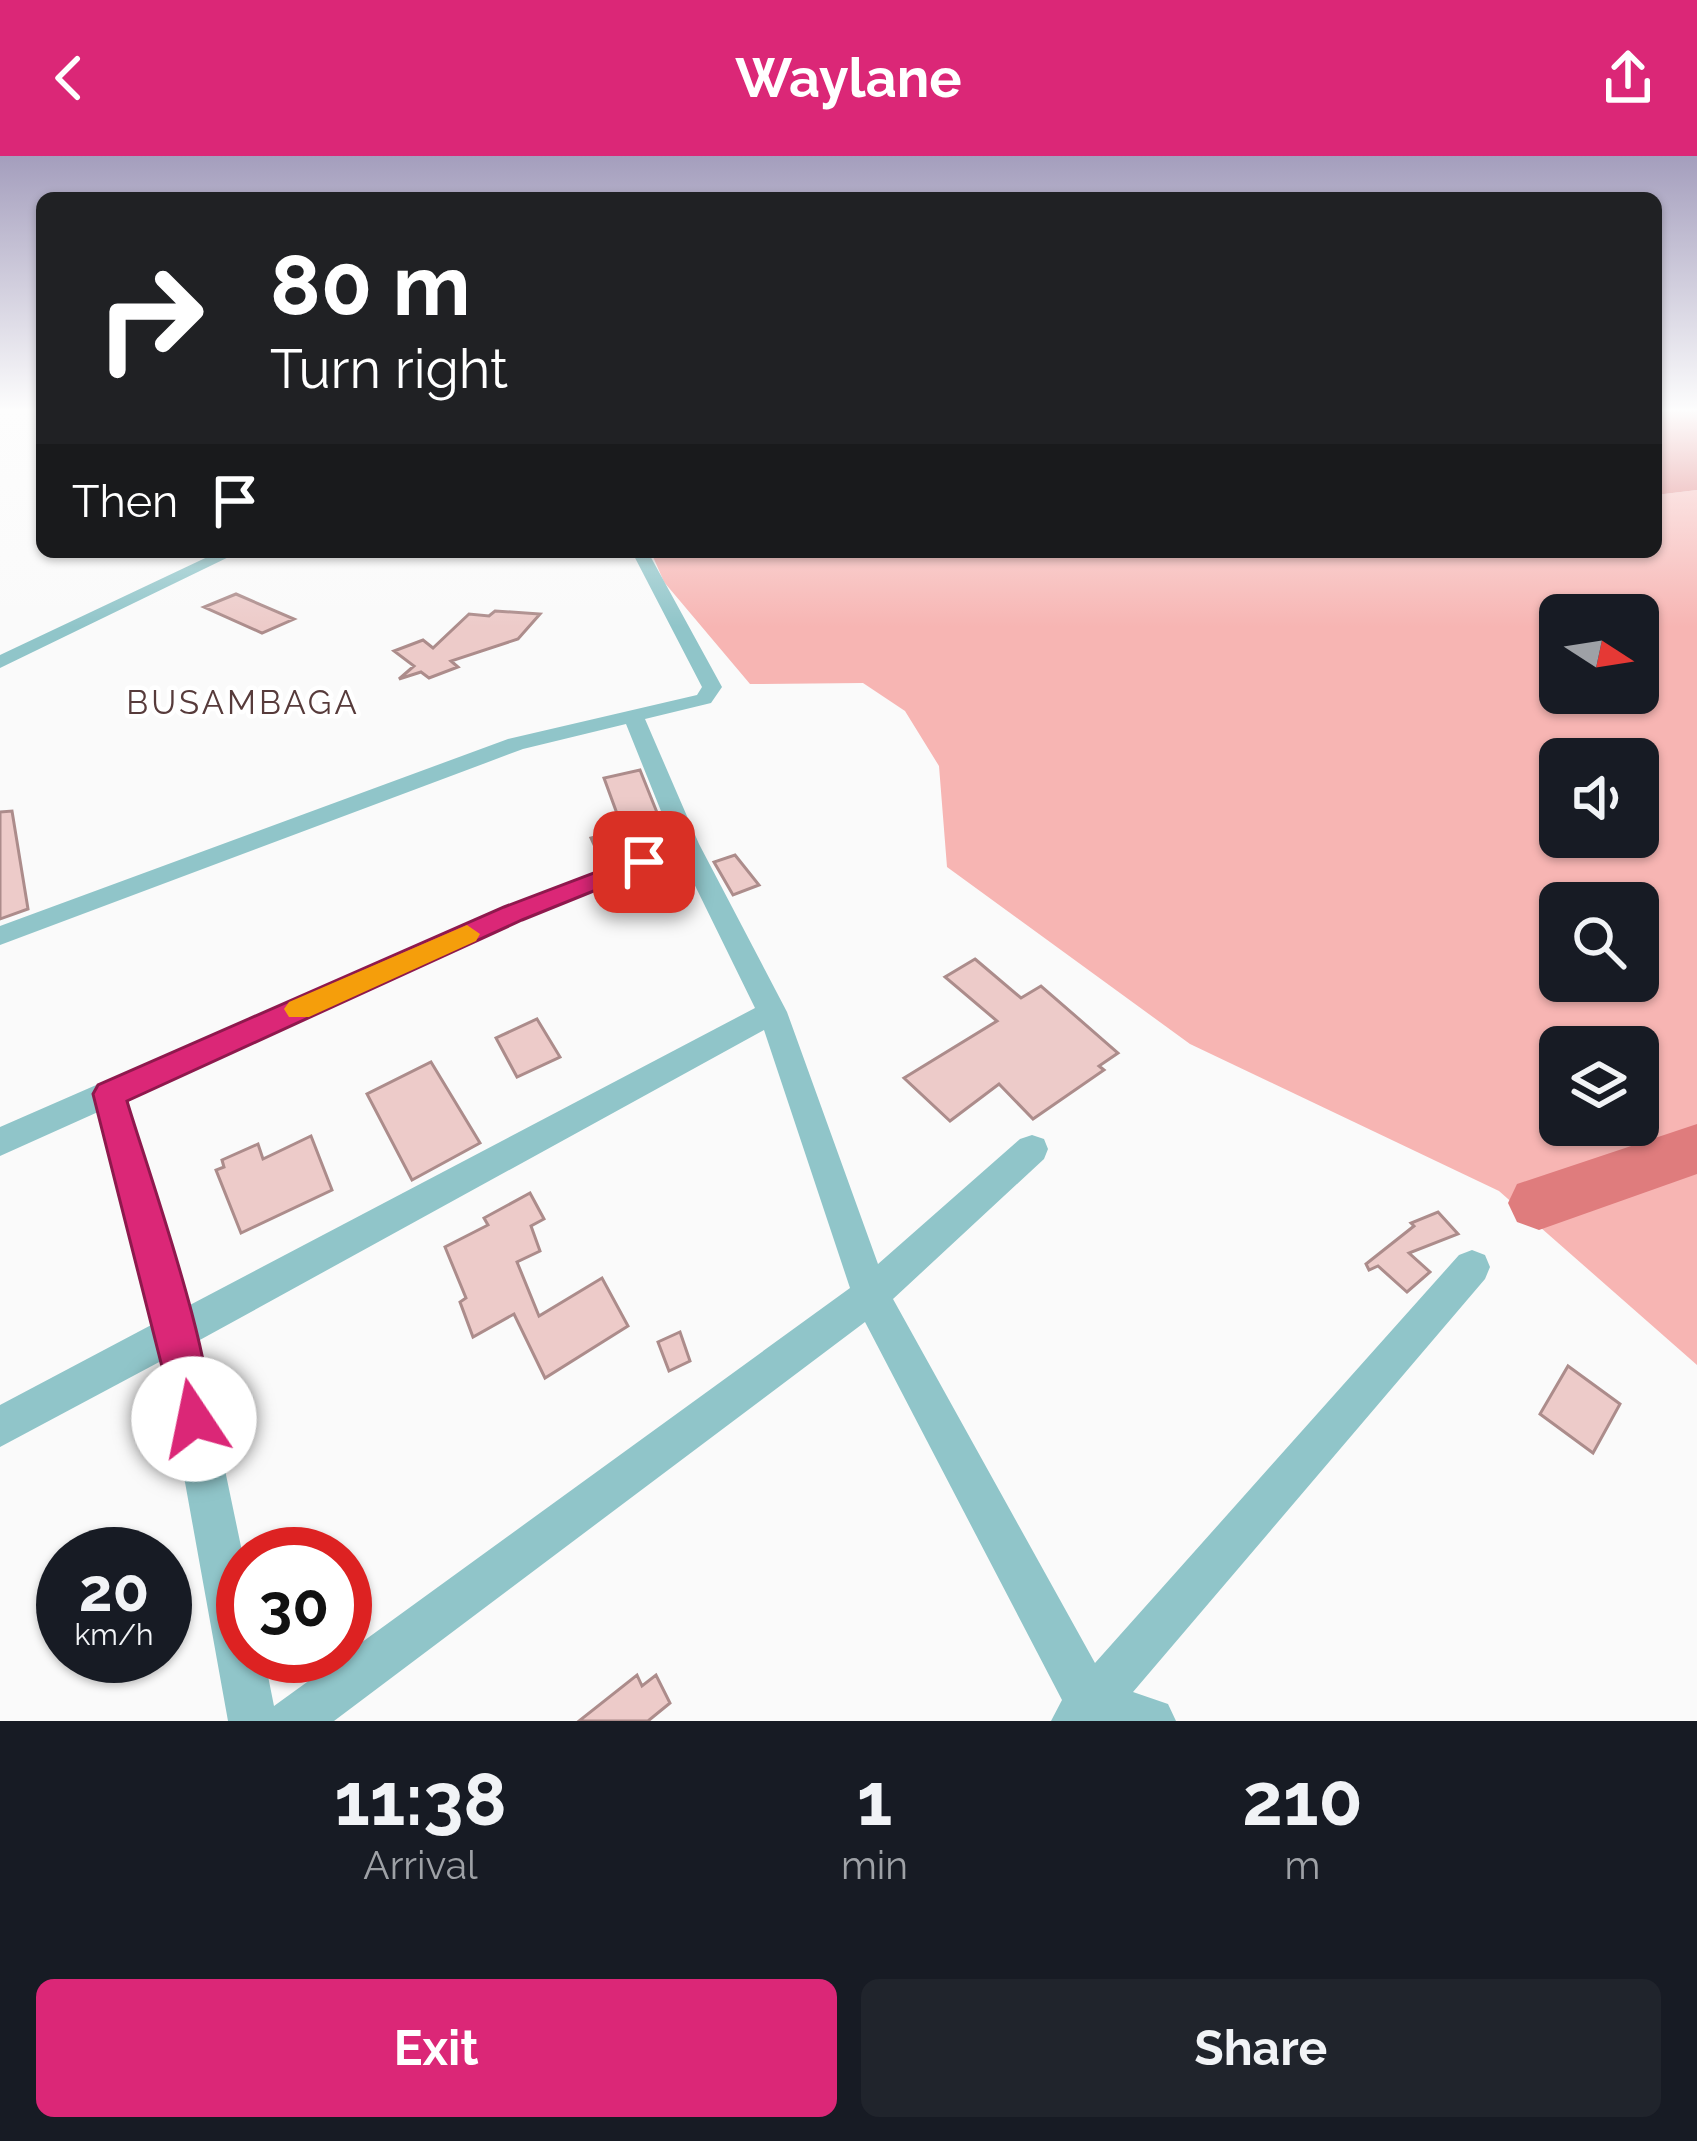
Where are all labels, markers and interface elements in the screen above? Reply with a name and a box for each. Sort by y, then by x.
icon: back [36,45,102,111]
icon: share [1595,45,1661,111]
text: Waylane [735,46,962,110]
text: 80 m [270,236,471,335]
icon: right [72,240,228,396]
text: Turn right [270,337,508,401]
icon: arrive [202,468,268,534]
text: Then [72,475,178,528]
north arrow [1539,594,1659,714]
map controls [1539,594,1659,1146]
district label: BUSAMBAGA [126,683,360,722]
button: sound [1539,738,1659,858]
pin [593,811,695,913]
icon: arrive [611,829,677,895]
button: search [1539,882,1659,1002]
button: layers [1539,1026,1659,1146]
position arrow [131,1356,257,1482]
speed limit sign: 30 [216,1527,372,1683]
text: 20 [79,1555,149,1625]
text: km/h [74,1617,154,1652]
text: 11:38 [334,1757,507,1842]
text: 1 [857,1757,892,1842]
text: 210 [1242,1757,1363,1842]
text: Arrival [363,1842,478,1888]
text: min [841,1842,908,1888]
text: m [1285,1842,1320,1888]
button: Exit [36,1979,837,2117]
button: Share [861,1979,1661,2117]

